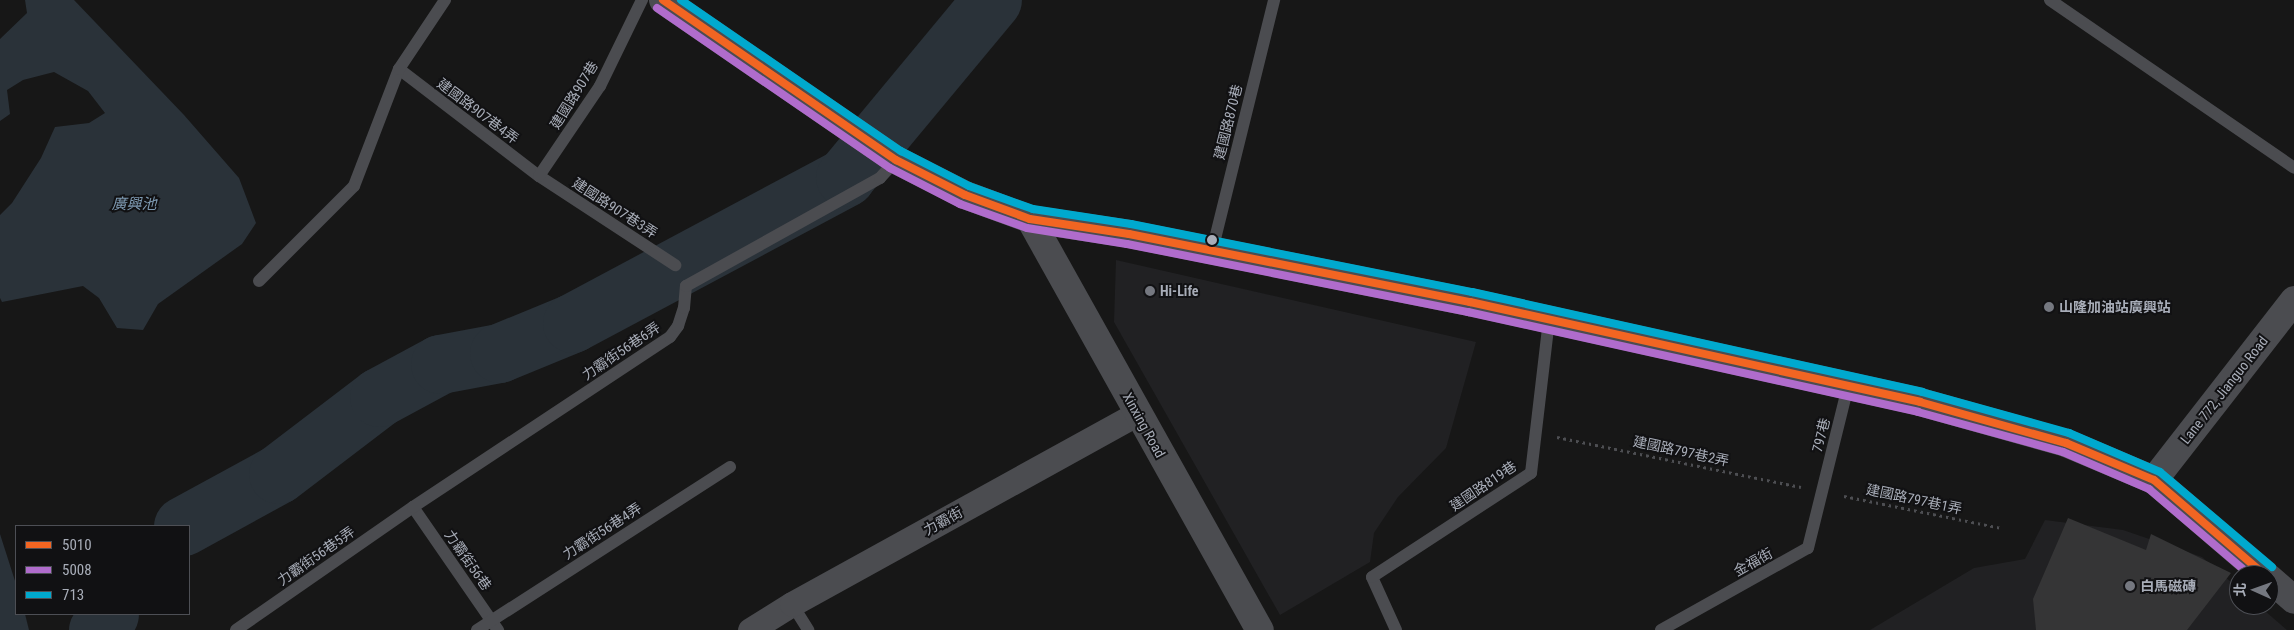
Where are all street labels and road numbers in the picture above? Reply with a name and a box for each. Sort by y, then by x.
street label: 建國路907巷 [547,58,601,132]
street label: 建國路907巷4弄 [434,75,522,147]
street label: 建國路870巷 [1211,83,1245,161]
street label: 建國路907巷3弄 [569,174,661,242]
street label: 力霸街56巷6弄 [579,319,663,383]
street label: Lane 772, Jianguo Road [2177,333,2271,447]
street label: Xinxing Road [1119,389,1169,461]
street label: 797巷 [1809,416,1833,454]
street label: 建國路797巷2弄 [1631,433,1731,469]
street label: 建國路819巷 [1446,458,1520,514]
street label: 建國路797巷1弄 [1864,481,1964,517]
street label: 力霸街56巷4弄 [559,499,645,563]
street label: 力霸街 [921,503,965,539]
street label: 力霸街56巷5弄 [274,523,358,589]
street label: 力霸街56巷 [441,527,495,593]
street label: 金福街 [1731,544,1775,580]

